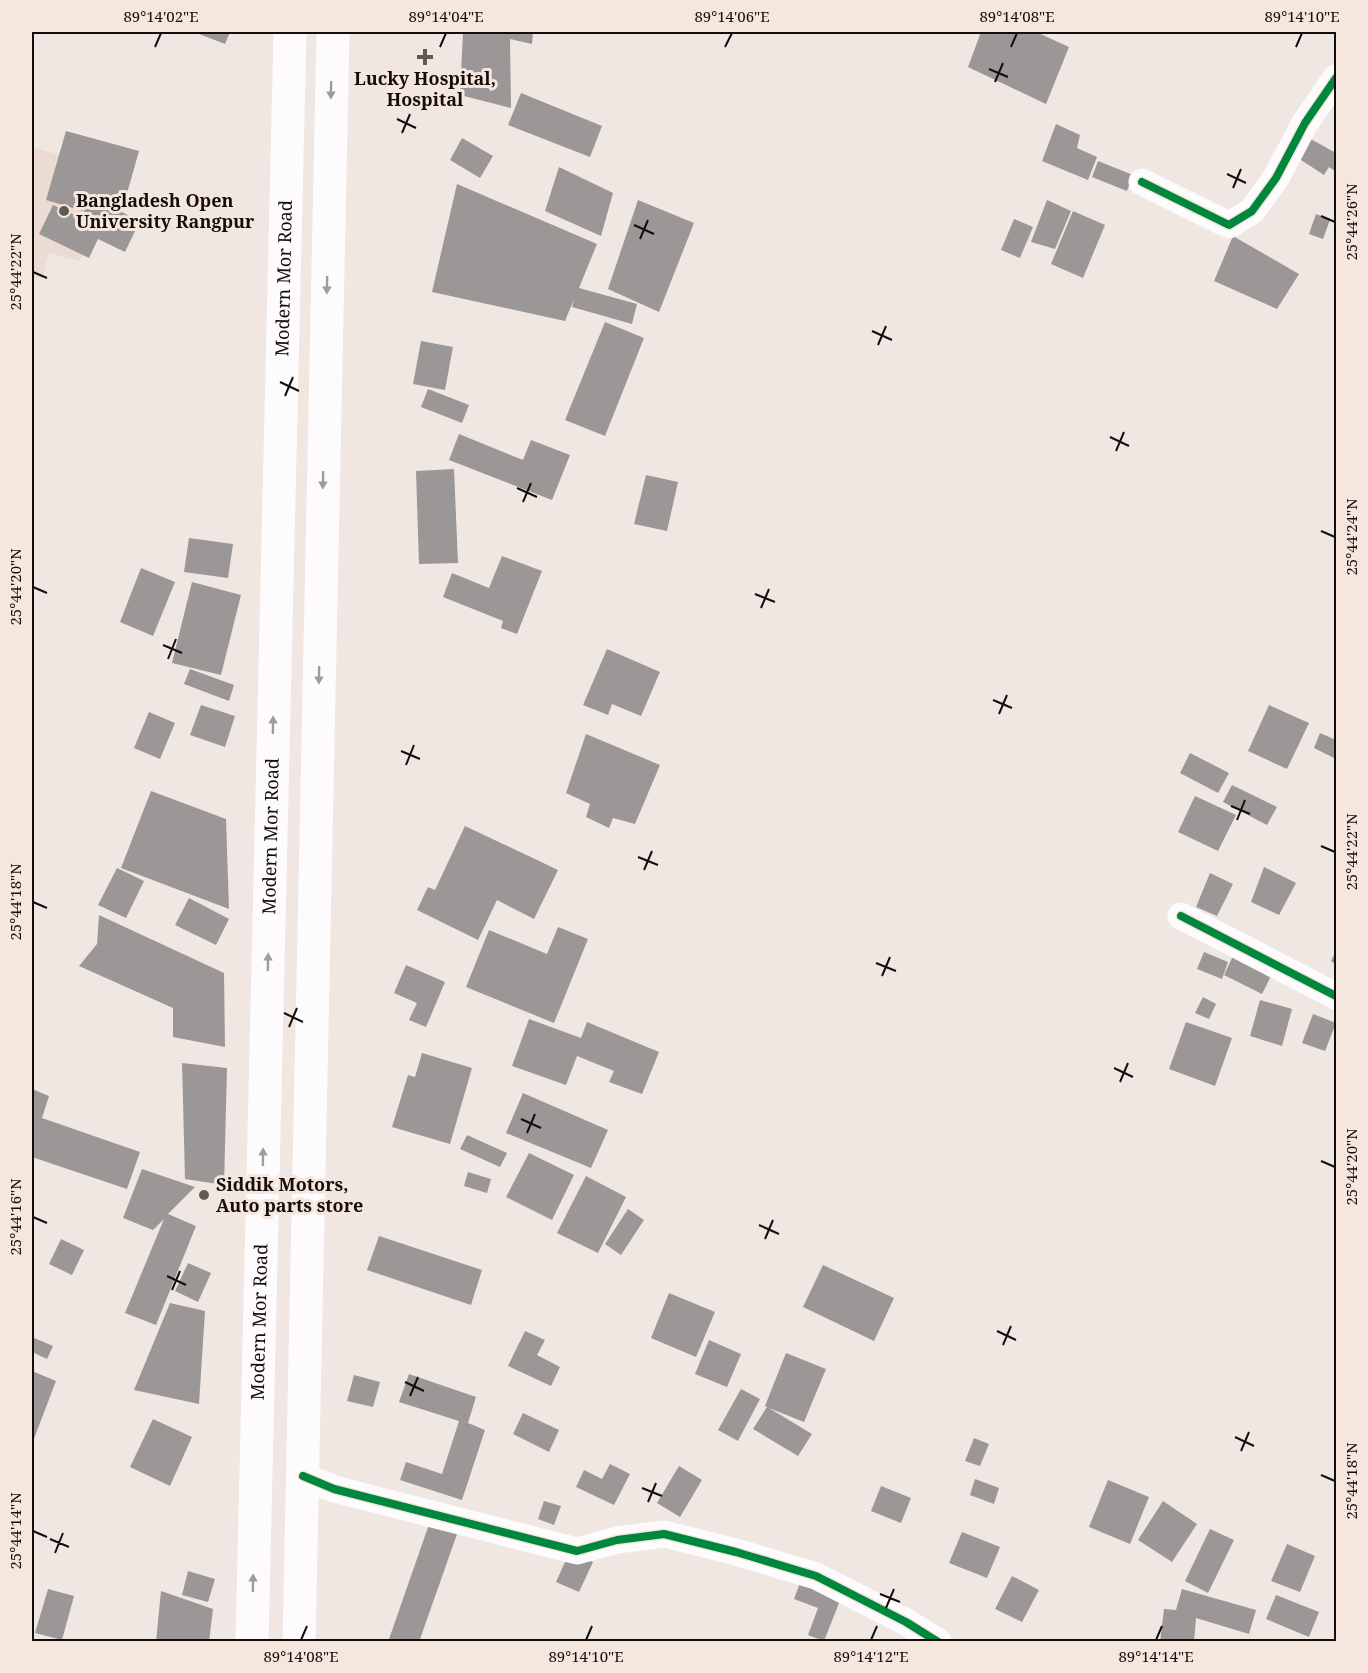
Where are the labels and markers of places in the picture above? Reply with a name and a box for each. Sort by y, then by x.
marker: Lucky Hospital, Hospital [416,48,434,66]
place label: Lucky Hospital, Hospital [354,66,496,111]
place label: Bangladesh Open University Rangpur [76,188,255,233]
marker: Bangladesh Open University Rangpur [57,204,71,218]
place label: Siddik Motors, Auto parts store [216,1172,363,1217]
marker: Siddik Motors, Auto parts store [197,1188,211,1202]

